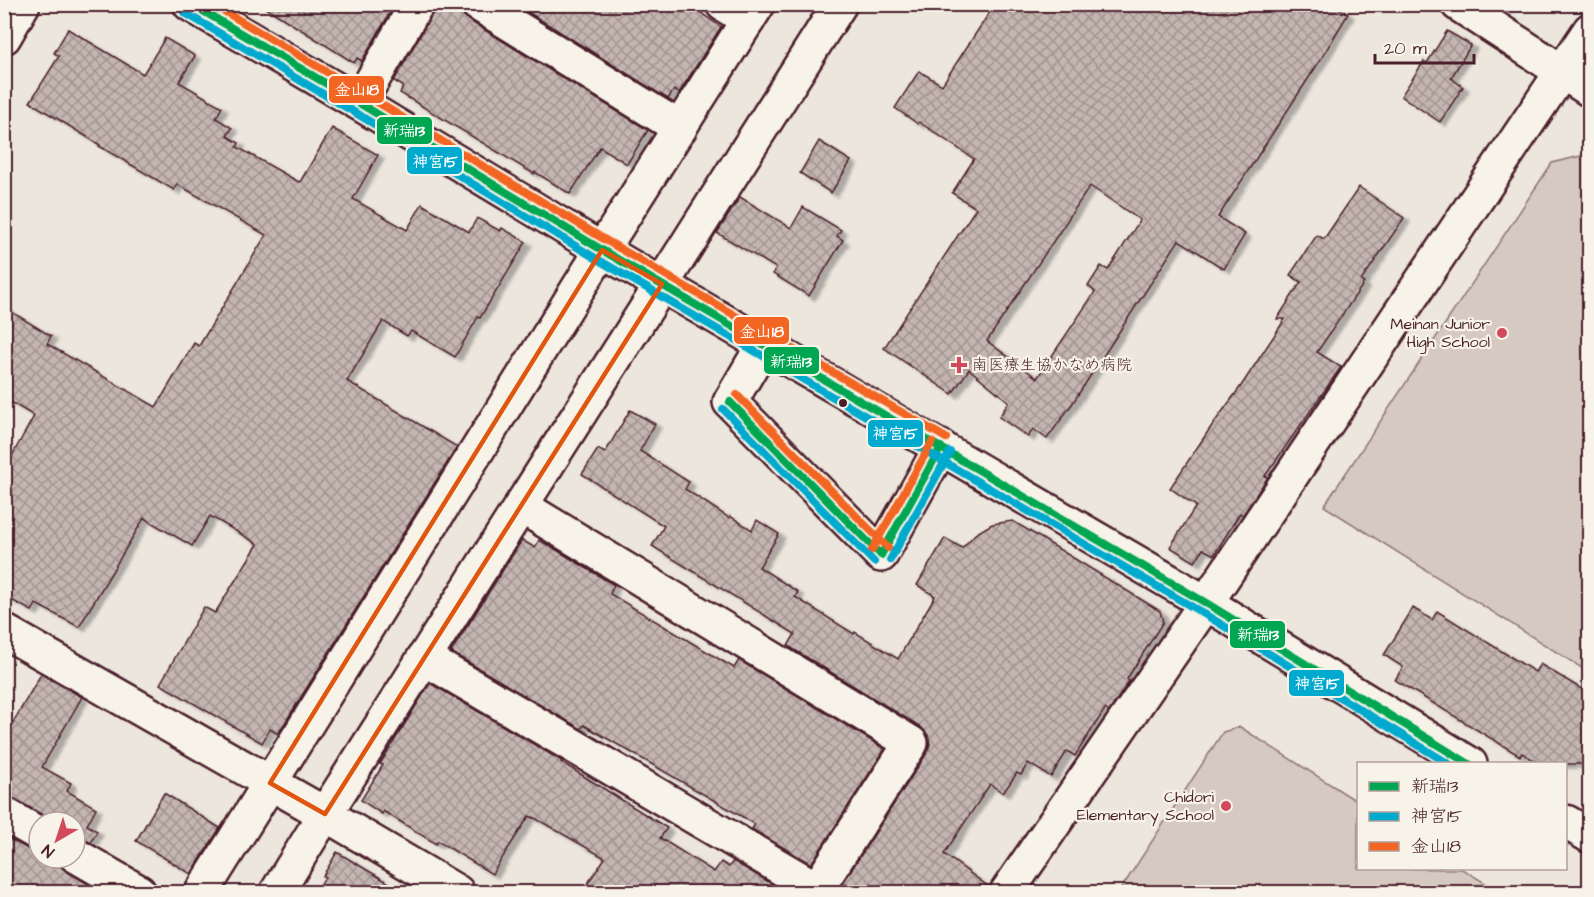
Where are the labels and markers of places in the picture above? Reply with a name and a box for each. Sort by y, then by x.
place label: Meinan Junior High School [1390,313,1490,354]
marker: Meinan Junior High School [1495,326,1509,340]
place label: 南医療生協かなめ病院 [972,354,1132,376]
marker: 南医療生協かなめ病院 [950,356,968,374]
unlabelled marker [837,397,849,409]
place label: Chidori Elementary School [1077,786,1215,827]
marker: Chidori Elementary School [1219,799,1233,813]

